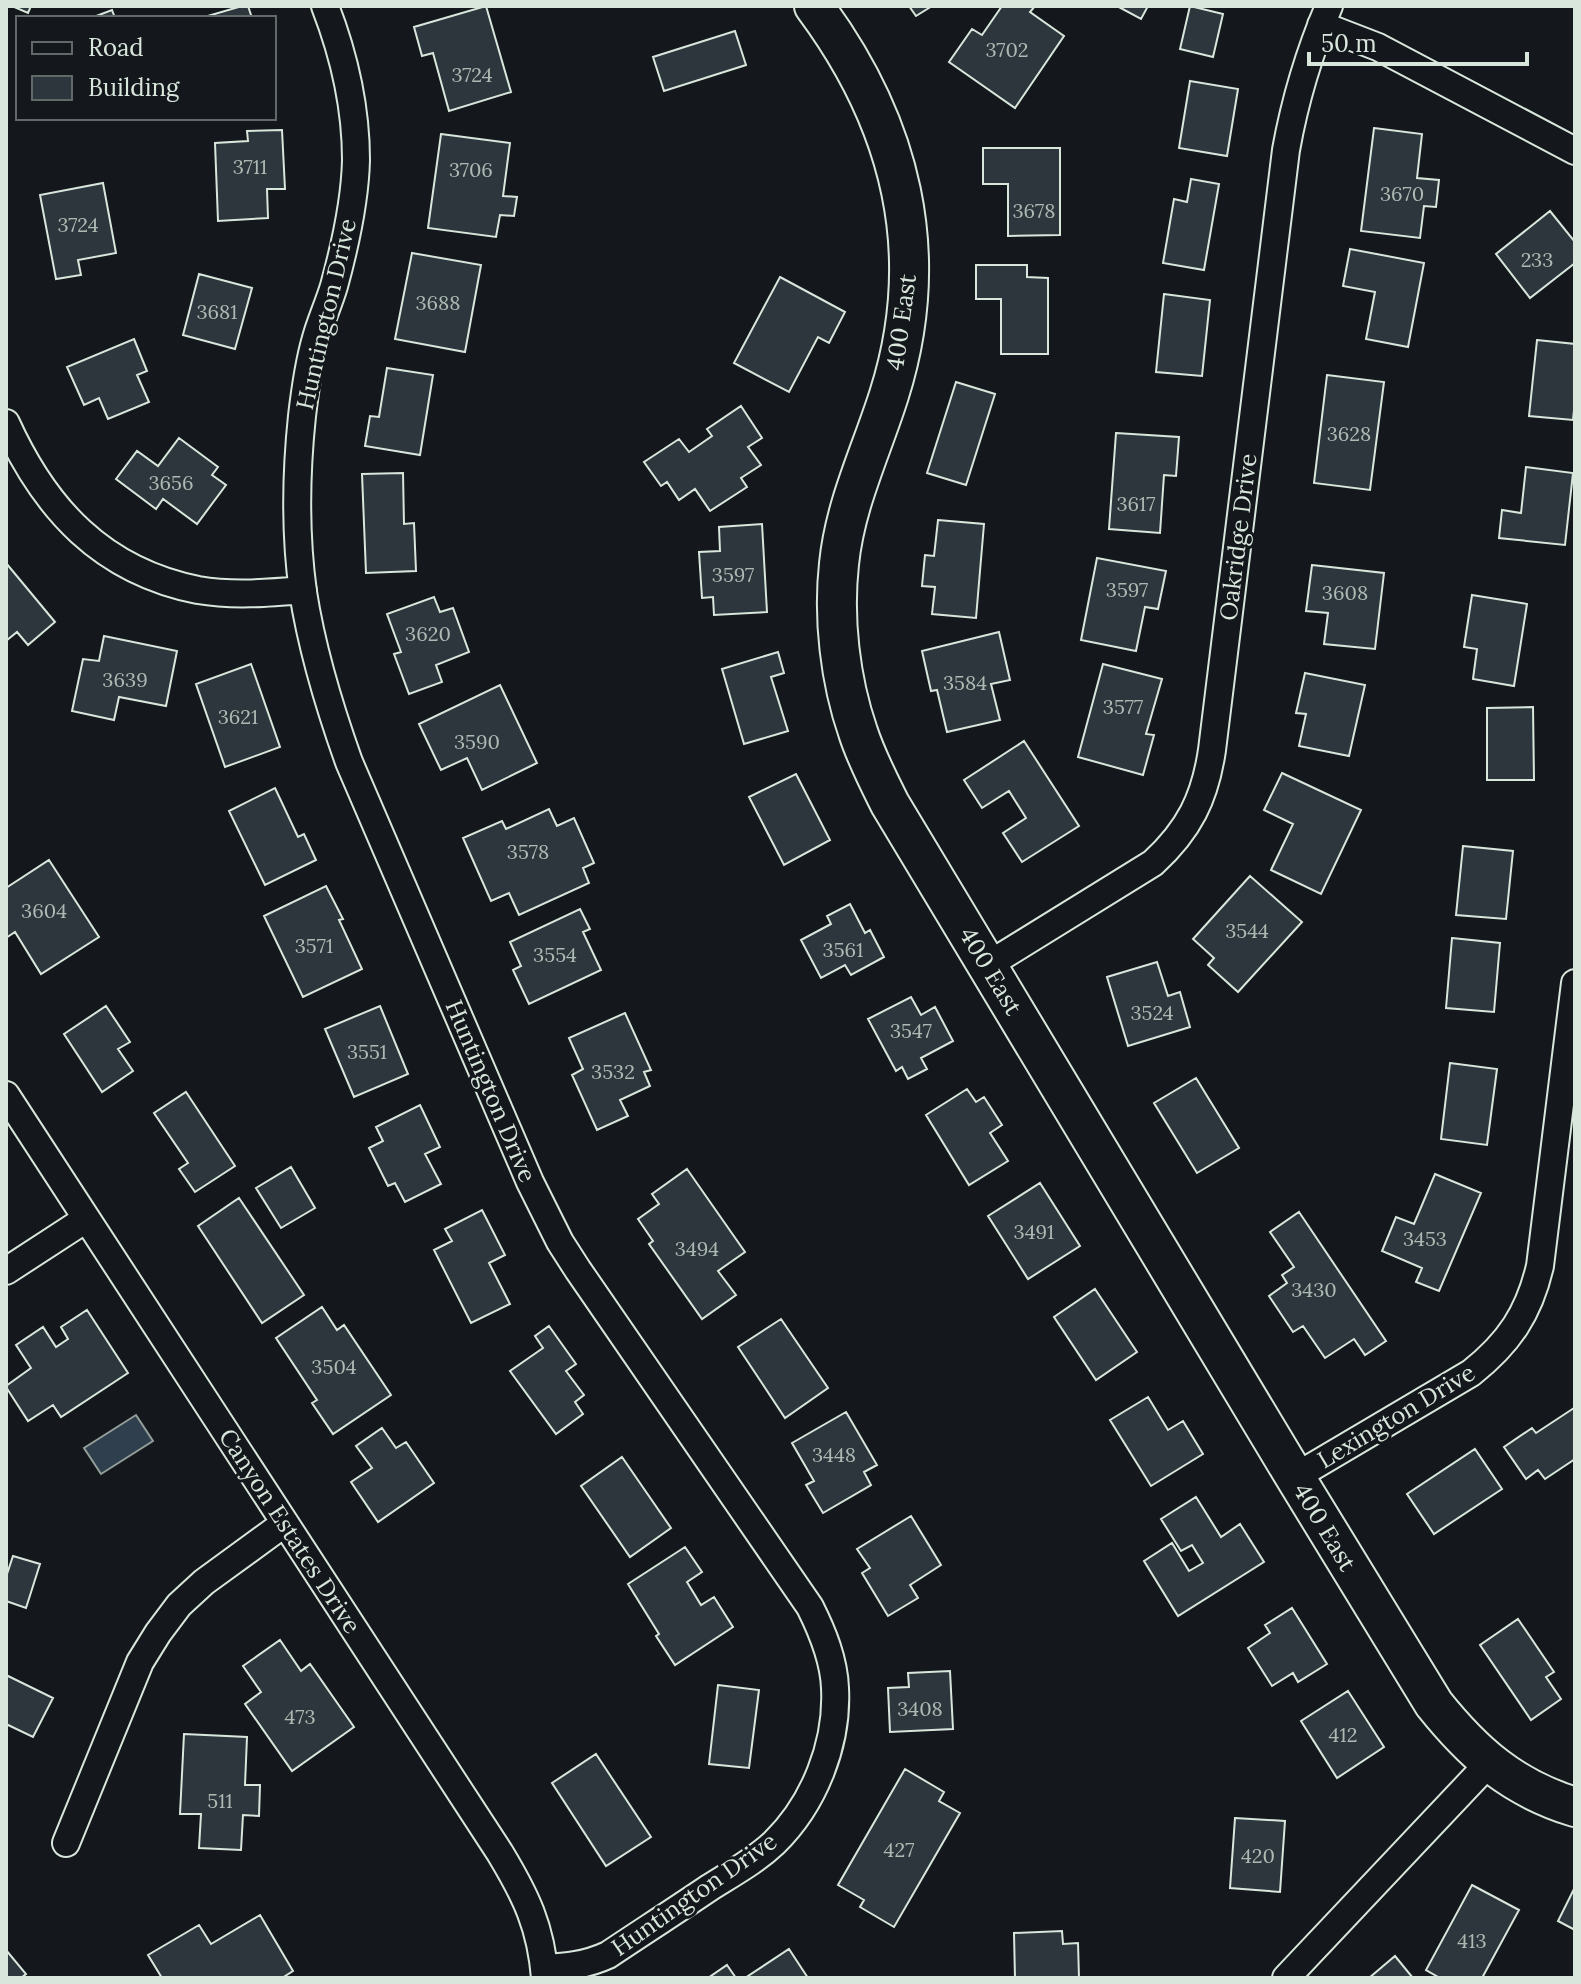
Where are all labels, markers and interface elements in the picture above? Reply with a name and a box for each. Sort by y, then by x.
legend [16,16,276,120]
scale bar [1309,16,1527,66]
text: 50 m [1321,28,1377,59]
text: Road [88,32,144,63]
house number: 3702 [986,37,1028,62]
house number: 3724 [451,62,493,87]
text: Building [88,72,180,103]
house number: 3711 [233,154,267,179]
house number: 3706 [449,157,493,182]
house number: 3670 [1380,181,1424,206]
house number: 3678 [1012,198,1056,223]
house number: 3724 [57,212,99,237]
street label: Huntington Drive [289,215,363,413]
house number: 233 [1521,247,1553,272]
street label: 400 East [879,271,923,372]
house number: 3688 [415,290,461,315]
house number: 3681 [196,299,238,324]
house number: 3628 [1327,421,1371,446]
street label: Oakridge Drive [1212,452,1264,622]
house number: 3656 [148,470,194,495]
house number: 3617 [1116,491,1156,516]
house number: 3597 [712,562,754,587]
house number: 3597 [1106,577,1148,602]
house number: 3608 [1322,580,1368,605]
house number: 3620 [405,621,451,646]
house number: 3639 [102,667,148,692]
house number: 3584 [943,670,987,695]
house number: 3577 [1103,694,1143,719]
house number: 3621 [218,704,258,729]
house number: 3590 [454,729,500,754]
house number: 3578 [507,839,549,864]
house number: 3604 [21,898,67,923]
house number: 3544 [1225,918,1269,943]
street label: 400 East [953,922,1030,1021]
house number: 3571 [295,933,333,958]
house number: 3561 [823,937,863,962]
house number: 3554 [533,942,577,967]
street label: Huntington Drive [439,995,543,1187]
house number: 3524 [1130,1000,1174,1025]
house number: 3547 [890,1018,932,1043]
house number: 3551 [347,1039,387,1064]
house number: 3532 [591,1059,635,1084]
house number: 3491 [1014,1219,1054,1244]
house number: 3453 [1403,1226,1447,1251]
house number: 3494 [675,1236,719,1261]
house number: 3430 [1291,1277,1337,1302]
house number: 3504 [311,1354,357,1379]
street label: Lexington Drive [1312,1357,1480,1475]
street label: Canyon Estates Drive [212,1423,368,1639]
house number: 3448 [812,1442,856,1467]
street label: 400 East [1287,1478,1364,1577]
house number: 3408 [897,1696,943,1721]
house number: 473 [284,1704,316,1729]
house number: 412 [1329,1722,1357,1747]
house number: 511 [207,1788,233,1813]
street label: Huntington Drive [605,1825,783,1963]
house number: 427 [884,1837,914,1862]
house number: 420 [1241,1843,1275,1868]
house number: 413 [1457,1928,1487,1953]

